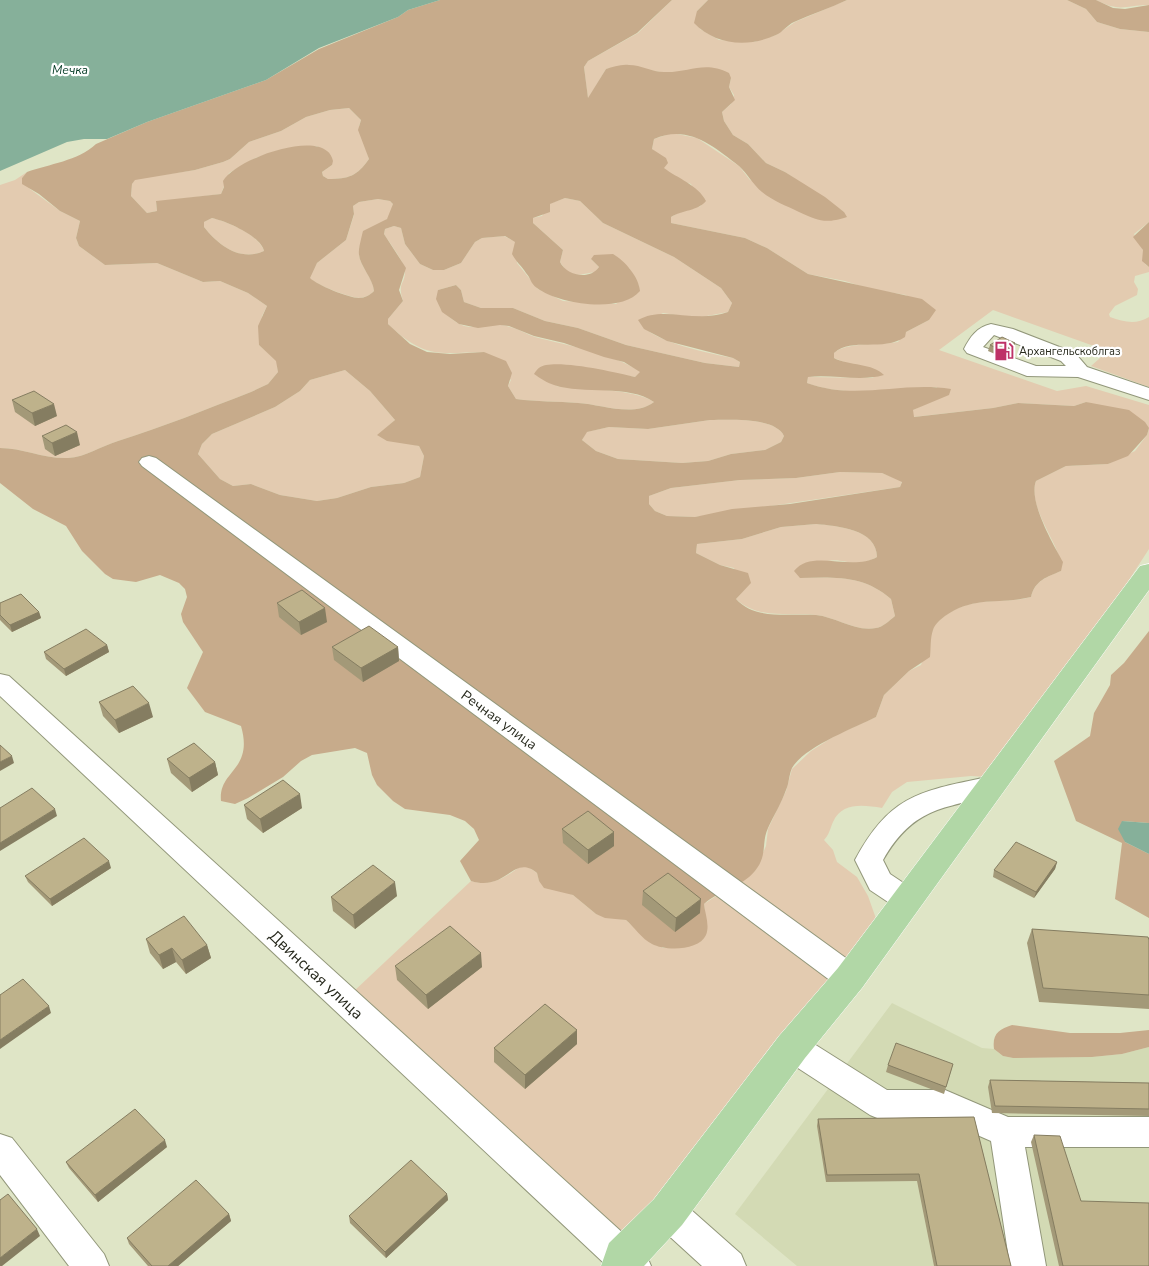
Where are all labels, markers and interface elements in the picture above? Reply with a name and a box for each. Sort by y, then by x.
water label: Мечка [52,62,88,78]
fuel station icon: Архангельскоблгаз [993,340,1015,362]
place label: Архангельскоблгаз [1019,344,1120,359]
street label: Речная улица [457,686,541,754]
street label: Двинская улица [264,925,368,1025]

